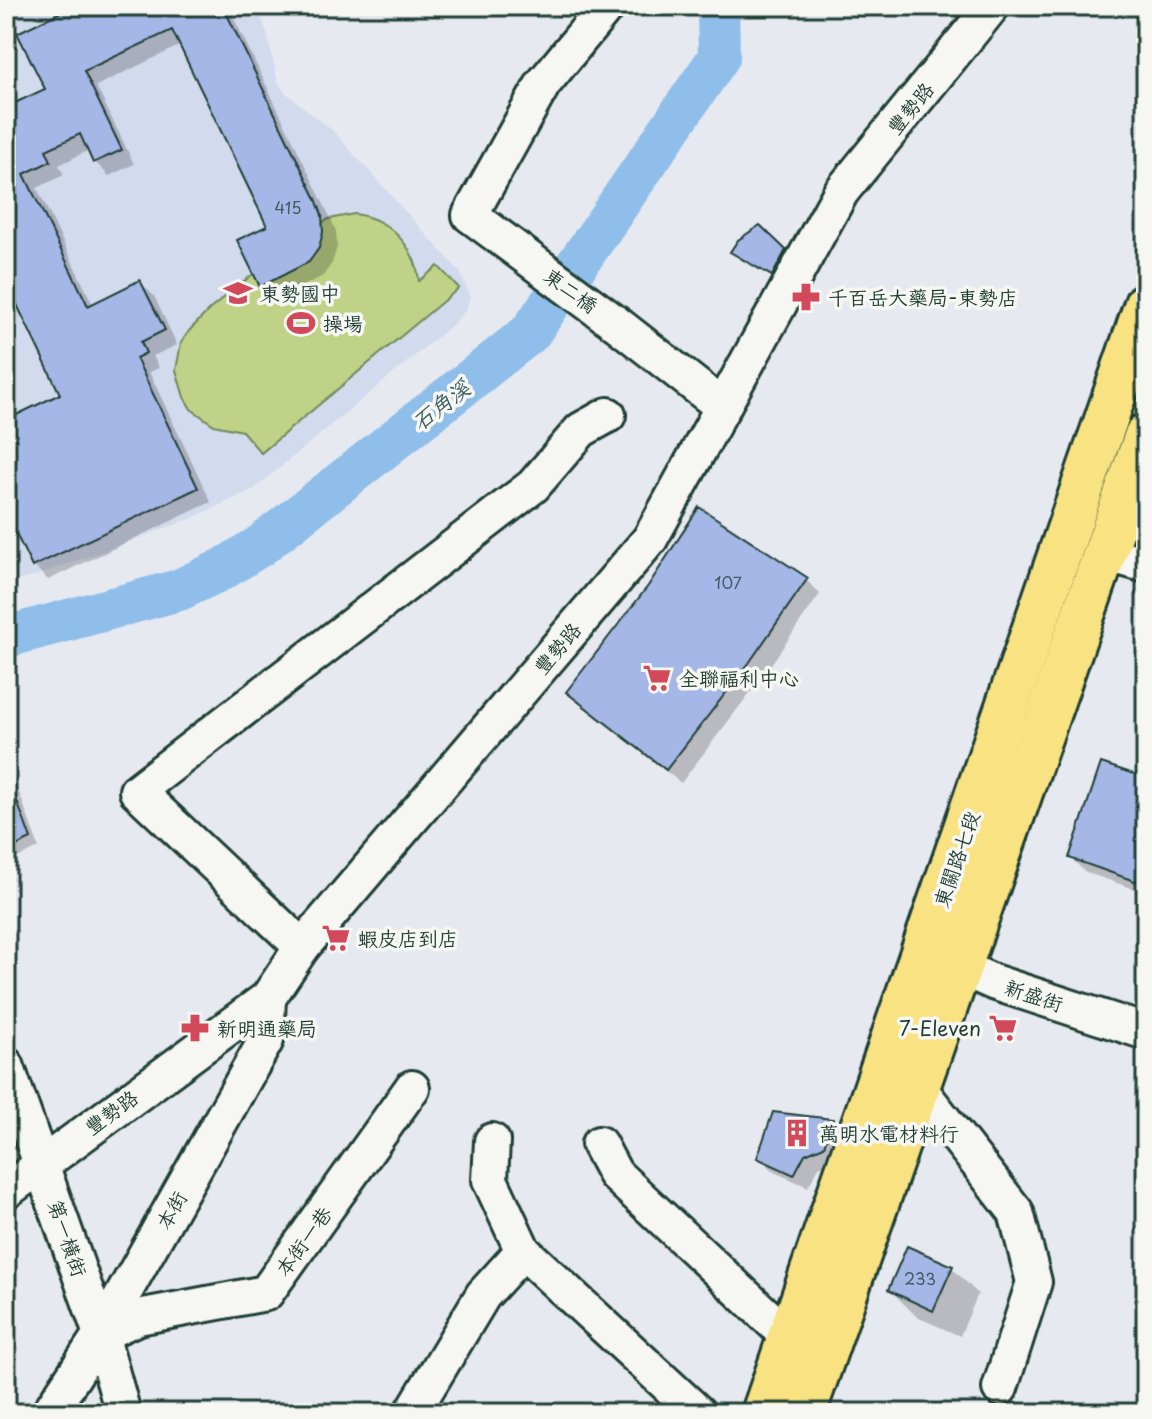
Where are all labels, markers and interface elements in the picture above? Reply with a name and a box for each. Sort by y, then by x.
street label: 豐勢路 [879,74,941,141]
house number: 415 [274,195,302,219]
street label: 東二橋 [538,260,604,320]
school or university icon: 東勢國中 [223,278,253,308]
place label: 東勢國中 [260,278,340,308]
pharmacy icon: 千百岳大藥局-東勢店 [791,282,821,312]
place label: 千百岳大藥局-東勢店 [828,282,1018,312]
sports icon: 操場 [286,308,316,338]
place label: 操場 [323,308,363,338]
water label: 石角溪 [404,370,477,437]
house number: 107 [714,570,742,594]
street label: 豐勢路 [526,615,588,681]
supermarket icon: 全聯福利中心 [642,663,672,693]
place label: 全聯福利中心 [679,663,799,693]
street label: 東關路七段 [926,807,986,911]
supermarket icon: 蝦皮店到店 [321,923,351,953]
place label: 蝦皮店到店 [358,923,458,953]
street label: 新盛街 [1001,971,1067,1019]
pharmacy icon: 新明通藥局 [180,1013,210,1043]
place label: 新明通藥局 [217,1013,317,1043]
place label: 7-Eleven [899,1013,981,1043]
supermarket icon: 7-Eleven [988,1013,1018,1043]
street label: 豐勢路 [78,1082,145,1142]
building icon: 萬明水電材料行 [782,1118,812,1148]
place label: 萬明水電材料行 [819,1118,959,1148]
street label: 本街 [148,1185,194,1235]
street label: 第一橫街 [41,1195,95,1281]
street label: 本街一巷 [267,1199,339,1282]
house number: 233 [904,1266,936,1290]

